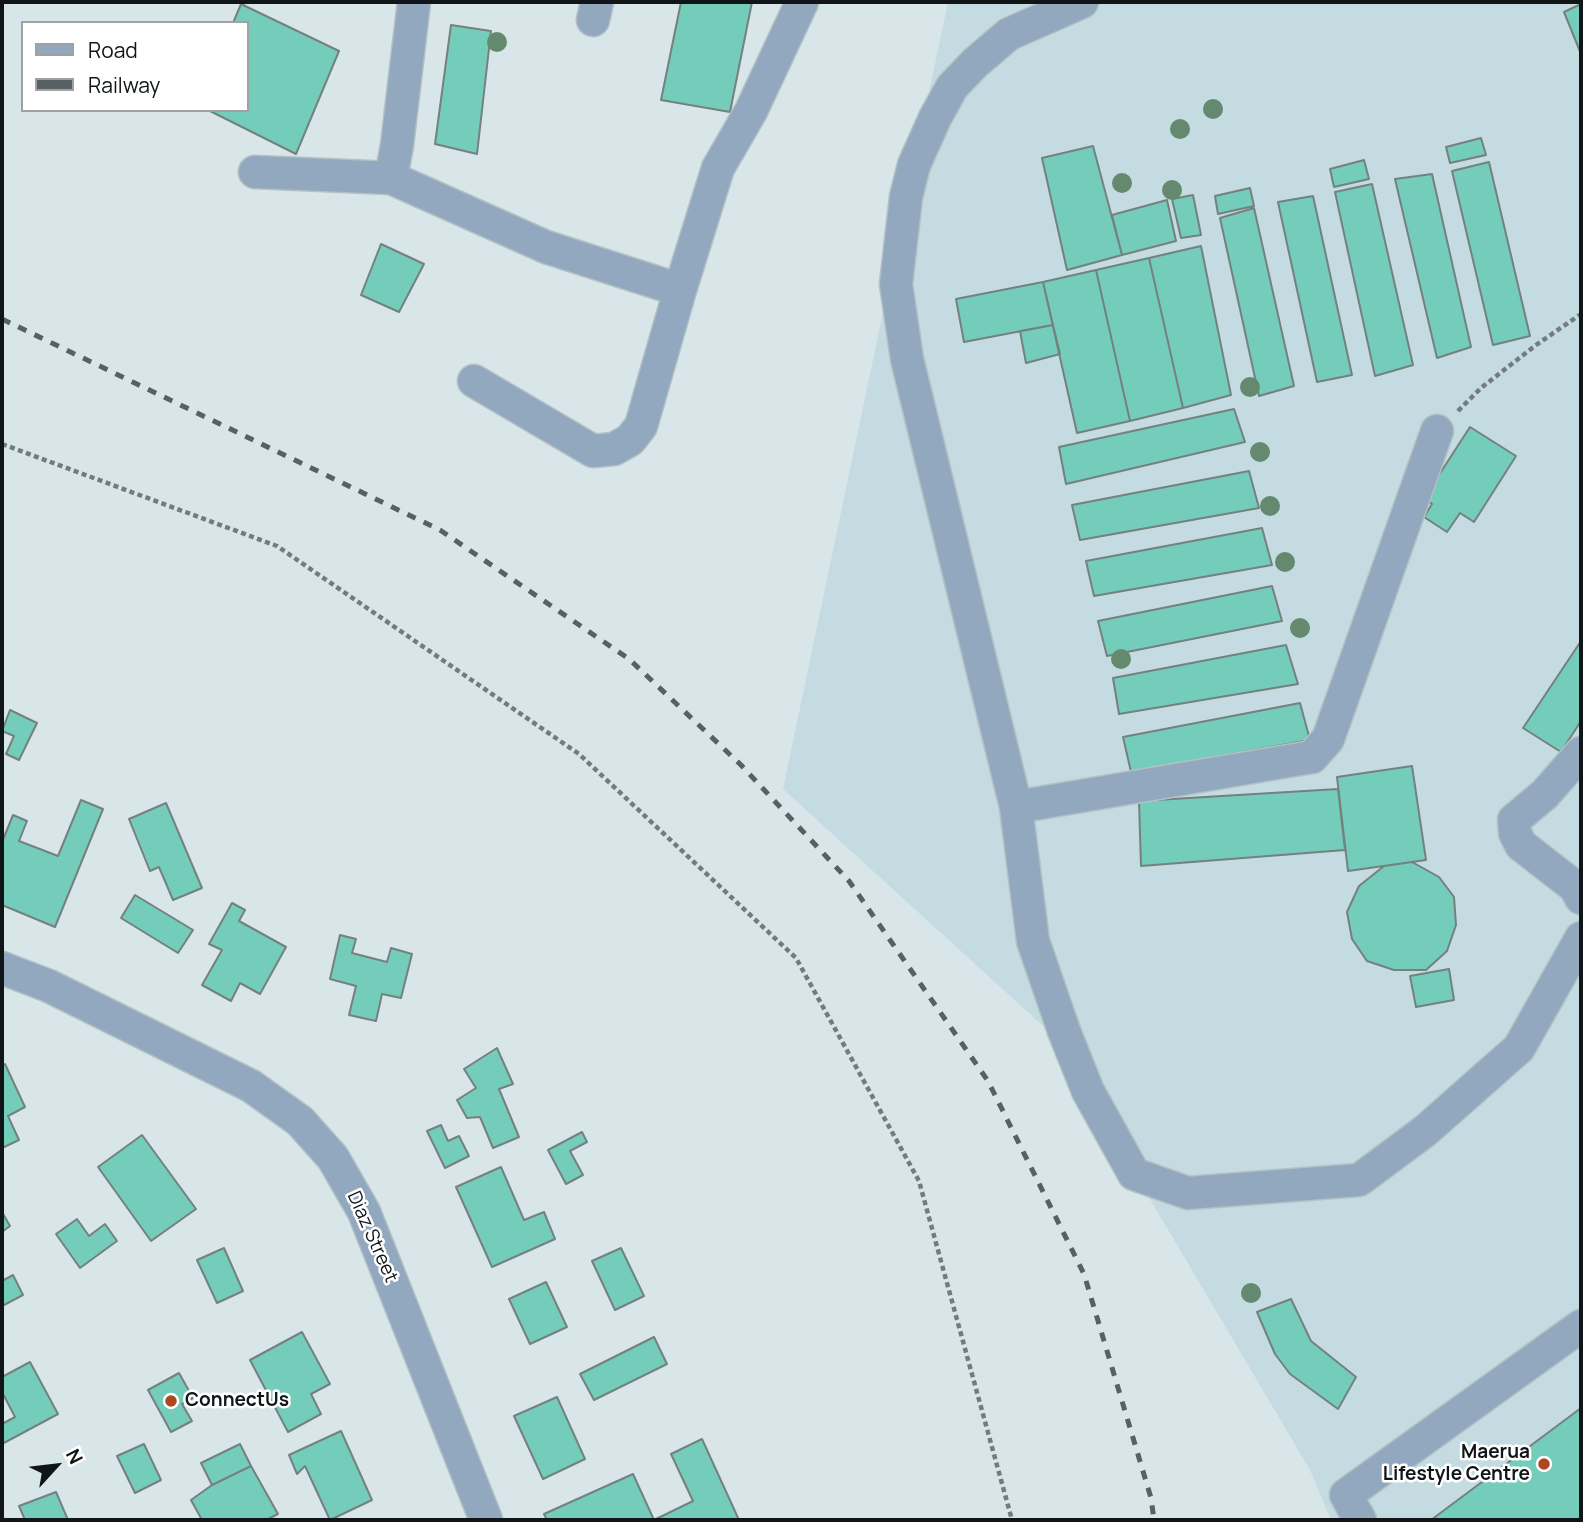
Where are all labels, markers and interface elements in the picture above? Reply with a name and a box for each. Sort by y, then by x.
legend [21,21,248,112]
text: Road [88,36,138,64]
text: Railway [88,71,160,99]
street label: Diaz Street [342,1188,402,1286]
place label: ConnectUs [185,1390,289,1412]
marker: ConnectUs [163,1393,179,1409]
north arrow [21,1431,91,1501]
place label: Maerua Lifestyle Centre [1383,1442,1530,1486]
text: N [60,1444,89,1468]
marker: Maerua Lifestyle Centre [1536,1456,1552,1472]

